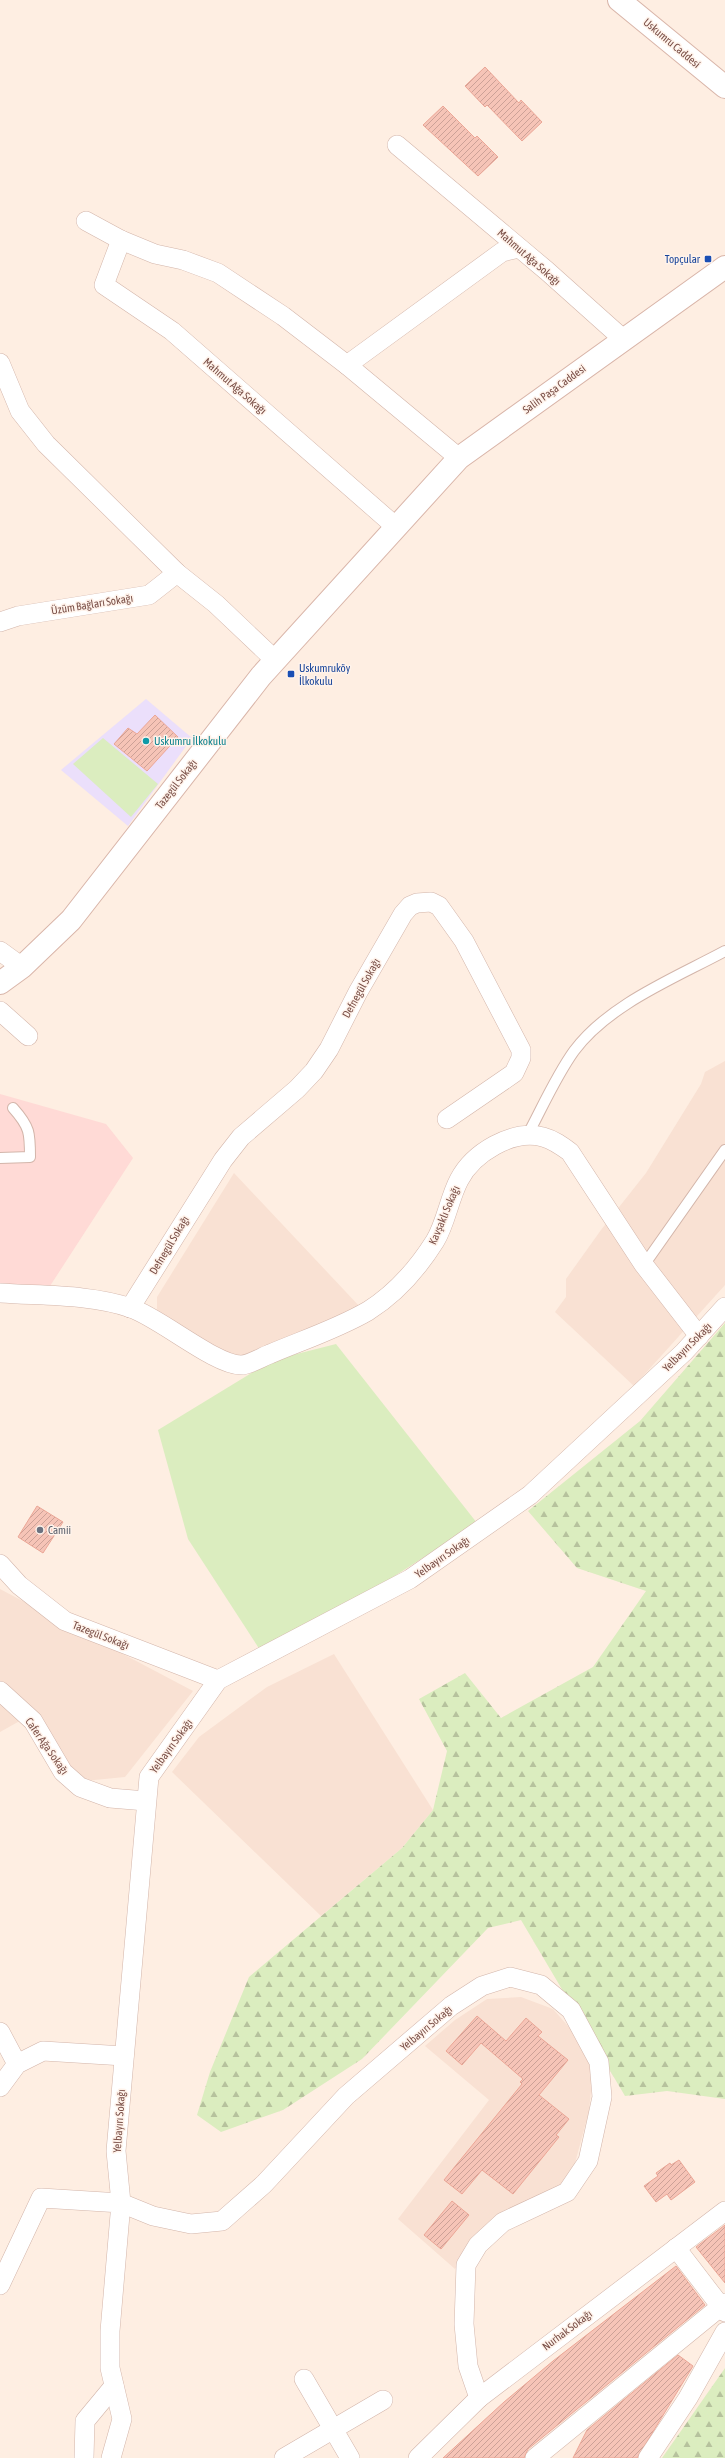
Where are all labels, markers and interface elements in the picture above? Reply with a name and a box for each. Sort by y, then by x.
street label: Uskumru Caddesi [641,16,703,70]
street label: Mahmut Ağa Sokağı [495,226,563,288]
place label: Topçular [665,253,701,265]
marker: Topçular [703,254,713,264]
street label: Mahmut Ağa Sokağı [201,355,269,417]
street label: Salih Paşa Caddesi [520,362,588,416]
street label: Üzüm Bağları Sokağı [50,592,134,616]
place label: Uskumruköy İlkokulu [299,662,351,687]
marker: Uskumruköy İlkokulu [286,669,296,679]
place label: Uskumru İlkokulu [154,735,226,747]
marker: Uskumru İlkokulu [141,736,151,746]
street label: Tazegül Sokağı [153,757,199,811]
street label: Defnegül Sokağı [340,956,382,1020]
street label: Kavşaklı Sokağı [426,1184,462,1246]
street label: Defnegül Sokağı [147,1214,191,1276]
street label: Yelbayırı Sokağı [660,1320,714,1374]
place label: Camii [48,1524,71,1536]
marker: Camii [35,1525,45,1535]
street label: Yelbayırı Sokağı [412,1534,472,1580]
street label: Tazegül Sokağı [71,1619,131,1651]
street label: Cafer Ağa Sokağı [23,1715,71,1777]
street label: Yelbayırı Sokağı [147,1717,195,1775]
street label: Yelbayırı Sokağı [398,2003,454,2053]
street label: Yelbayırı Sokağı [111,2089,127,2153]
street label: Nurhak Sokağı [540,2307,594,2353]

